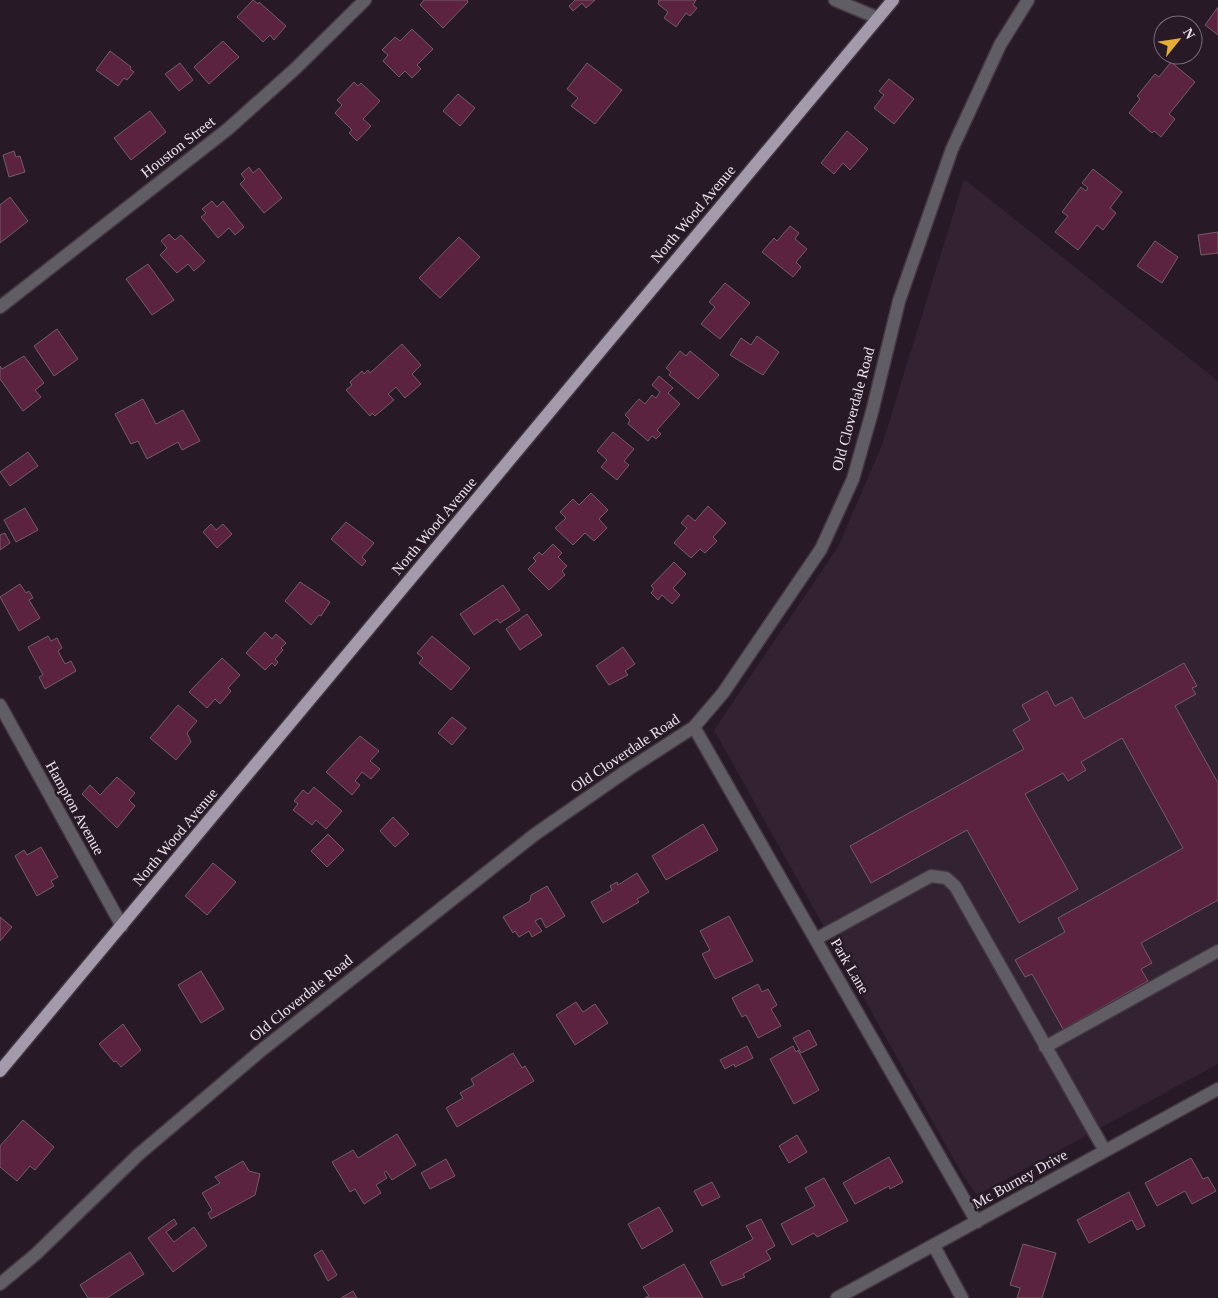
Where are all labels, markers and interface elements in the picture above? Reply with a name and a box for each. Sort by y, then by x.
north arrow [1153,15,1203,65]
text: N [1180,26,1198,42]
street label: Houston Street [138,113,219,181]
street label: North Wood Avenue [648,162,739,266]
street label: Old Cloverdale Road [829,345,877,473]
street label: North Wood Avenue [389,474,480,578]
street label: Old Cloverdale Road [568,710,683,795]
street label: Hampton Avenue [43,759,107,858]
street label: North Wood Avenue [130,785,221,889]
street label: Park Lane [828,935,872,997]
street label: Old Cloverdale Road [246,951,356,1044]
street label: Mc Burney Drive [970,1146,1070,1212]

